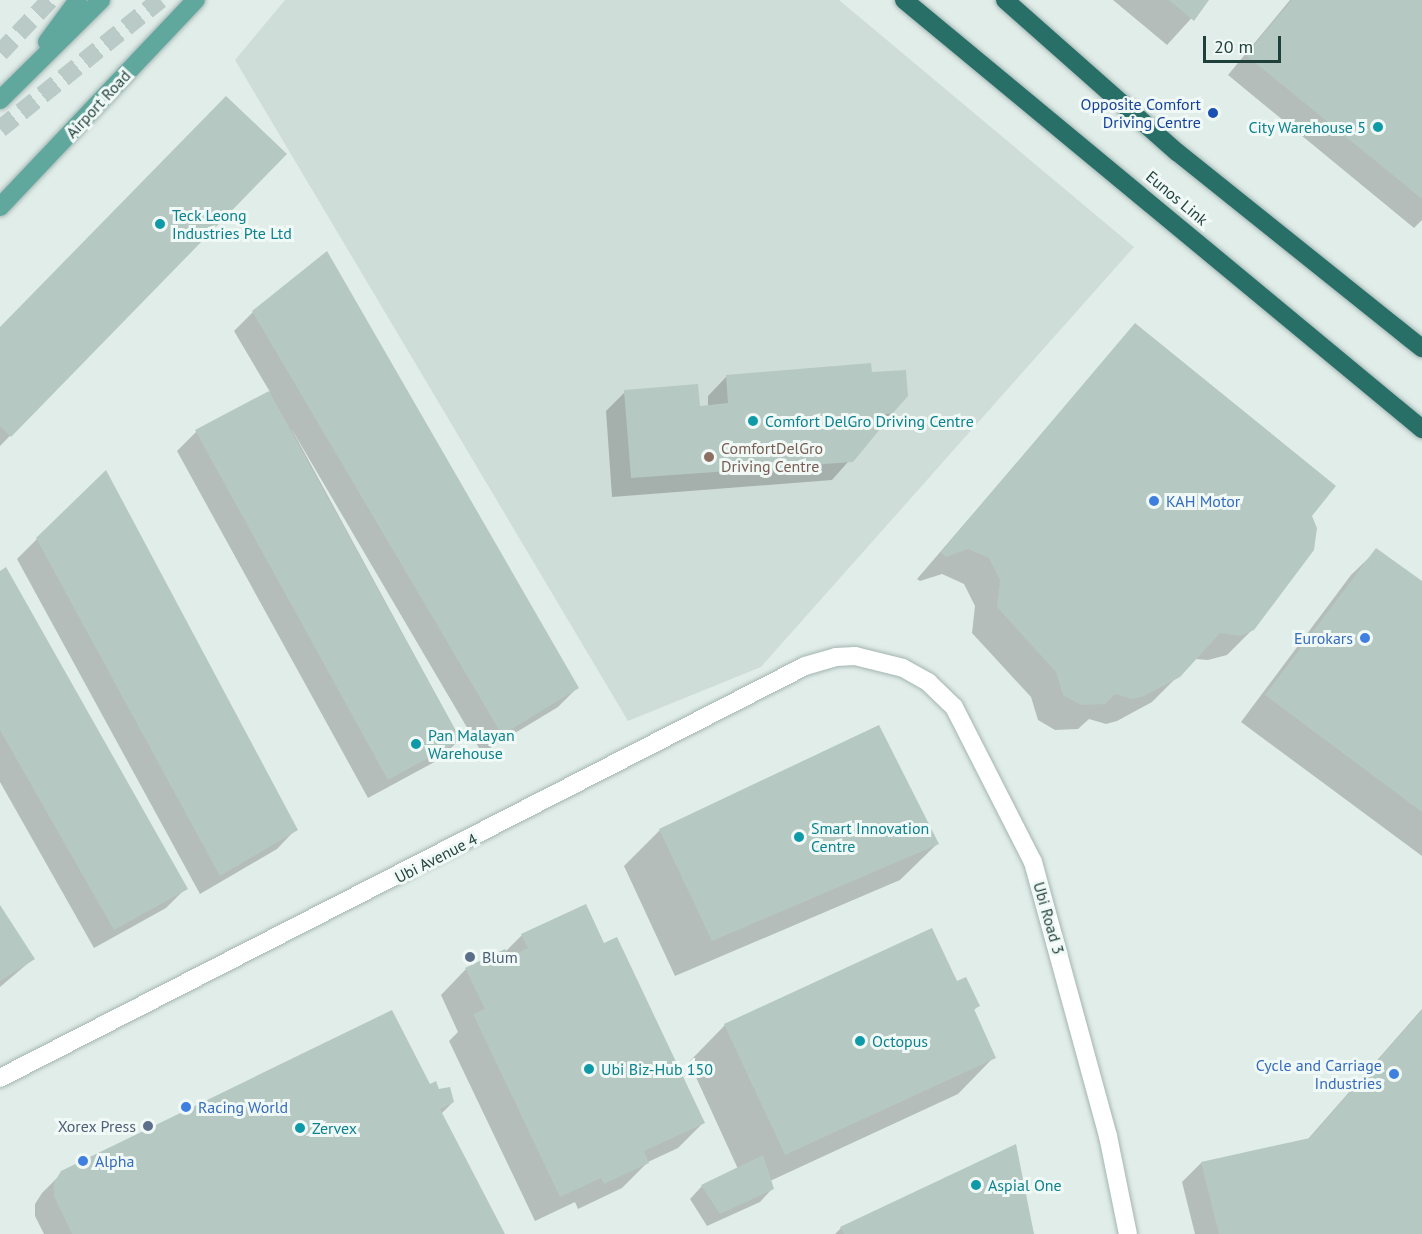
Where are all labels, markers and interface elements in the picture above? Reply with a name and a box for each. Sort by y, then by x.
scale bar [1206,24,1284,62]
text: 20 m [1214,35,1253,58]
street label: Airport Road [62,66,134,142]
place label: Opposite Comfort Driving Centre [1081,94,1201,132]
marker: Opposite Comfort Driving Centre [1206,106,1220,120]
place label: City Warehouse 5 [1248,117,1366,137]
marker: City Warehouse 5 [1371,120,1385,134]
street label: Eunos Link [1142,167,1212,229]
place label: Teck Leong Industries Pte Ltd [172,205,292,243]
marker: Teck Leong Industries Pte Ltd [153,217,167,231]
place label: Comfort DelGro Driving Centre [765,411,974,431]
marker: Comfort DelGro Driving Centre [746,414,760,428]
place label: ComfortDelGro Driving Centre [721,438,823,476]
marker: ComfortDelGro Driving Centre [702,450,716,464]
place label: KAH Motor [1166,491,1240,511]
marker: KAH Motor [1147,494,1161,508]
place label: Eurokars [1294,628,1353,648]
marker: Eurokars [1358,631,1372,645]
place label: Pan Malayan Warehouse [428,725,515,763]
marker: Pan Malayan Warehouse [409,737,423,751]
place label: Smart Innovation Centre [811,818,929,856]
street label: Ubi Avenue 4 [391,829,481,887]
marker: Smart Innovation Centre [792,830,806,844]
street label: Ubi Road 3 [1030,880,1068,956]
place label: Blum [482,947,518,967]
marker: Blum [463,950,477,964]
place label: Octopus [872,1031,928,1051]
marker: Octopus [853,1034,867,1048]
place label: Cycle and Carriage Industries [1256,1055,1382,1093]
place label: Ubi Biz-Hub 150 [601,1059,713,1079]
marker: Ubi Biz-Hub 150 [582,1062,596,1076]
marker: Cycle and Carriage Industries [1387,1067,1401,1081]
place label: Racing World [198,1097,288,1117]
marker: Racing World [179,1100,193,1114]
place label: Xorex Press [57,1116,136,1136]
place label: Zervex [312,1118,357,1138]
marker: Xorex Press [141,1119,155,1133]
marker: Zervex [293,1121,307,1135]
place label: Alpha [95,1151,134,1171]
marker: Alpha [76,1154,90,1168]
place label: Aspial One [988,1175,1062,1195]
marker: Aspial One [969,1178,983,1192]

